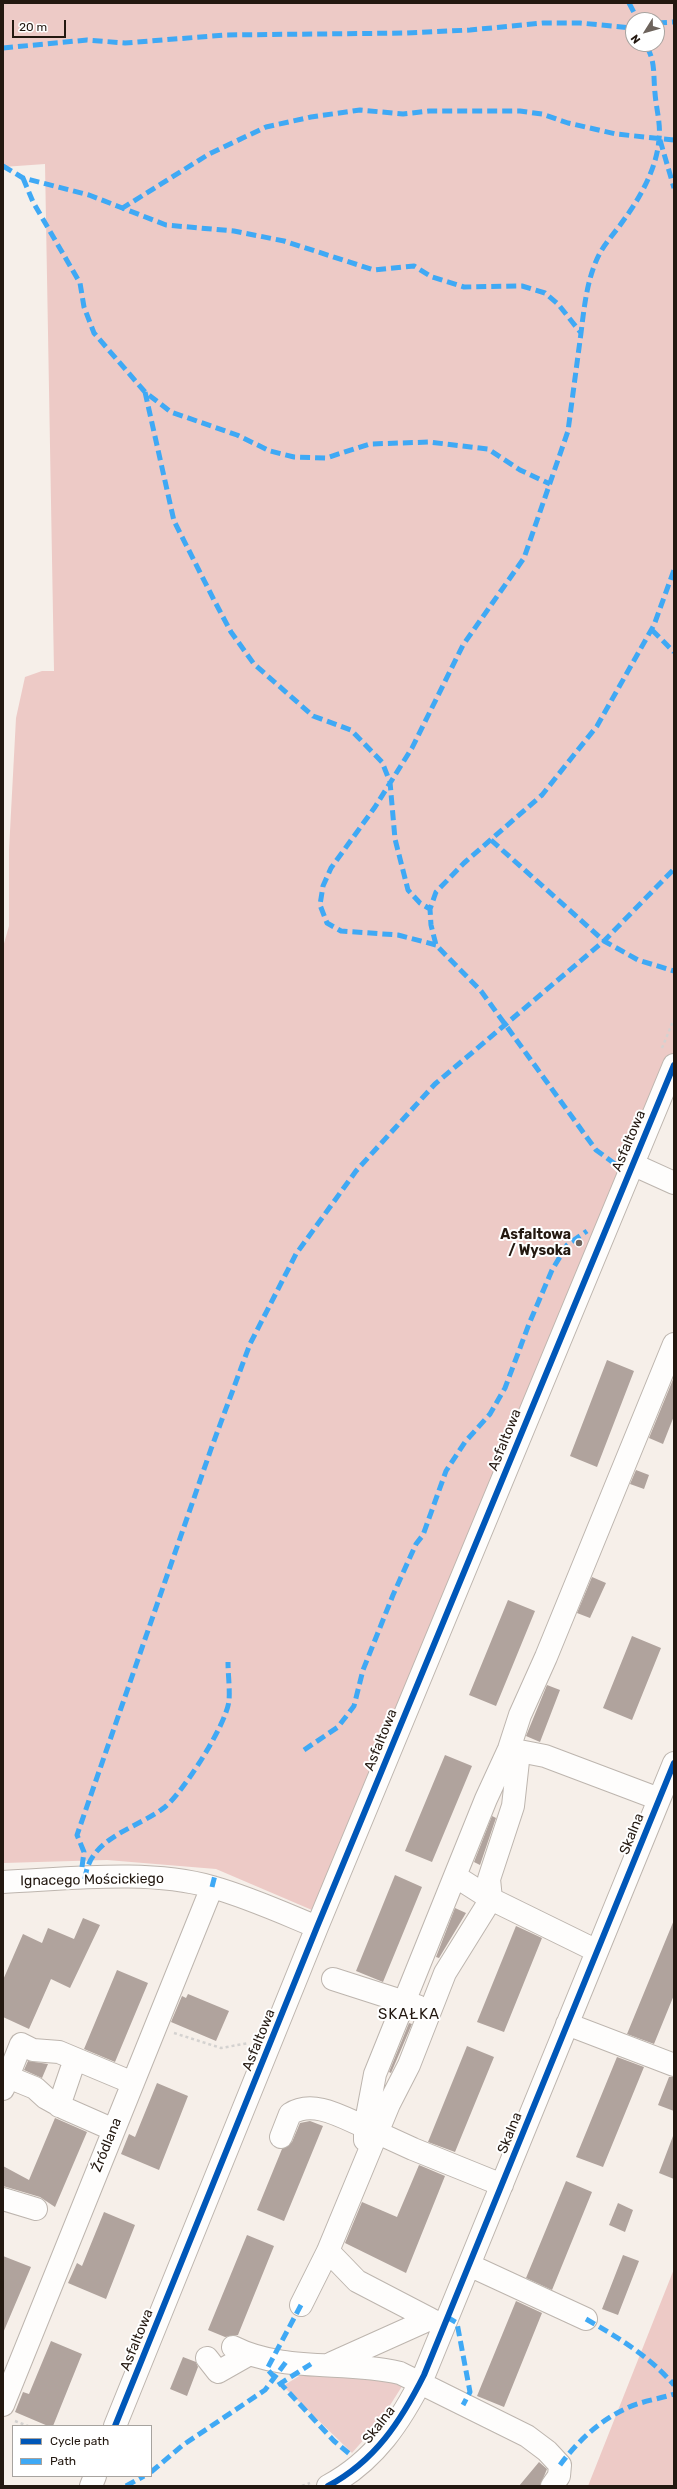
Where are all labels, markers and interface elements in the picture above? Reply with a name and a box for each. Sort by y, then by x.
scale bar [14,12,68,38]
north arrow [625,12,665,52]
text: 20 m [19,20,47,34]
text: N [628,32,643,46]
street label: Asfaltowa [609,1108,649,1174]
place label: Asfaltowa / Wysoka [500,1227,571,1260]
marker: Asfaltowa / Wysoka [574,1238,584,1248]
street label: Asfaltowa [485,1407,525,1473]
street label: Asfaltowa [361,1707,401,1773]
street label: Skalna [616,1811,648,1857]
street label: Ignacego Mościckiego [20,1870,164,1890]
district label: SKAŁKA [378,2006,440,2024]
street label: Asfaltowa [239,2007,279,2073]
street label: Skalna [494,2110,526,2156]
street label: Źródlana [88,2115,126,2175]
street label: Asfaltowa [117,2307,157,2373]
street label: Skalna [359,2403,399,2447]
legend [12,2425,152,2477]
text: Cycle path [50,2434,109,2448]
text: Path [50,2454,76,2468]

